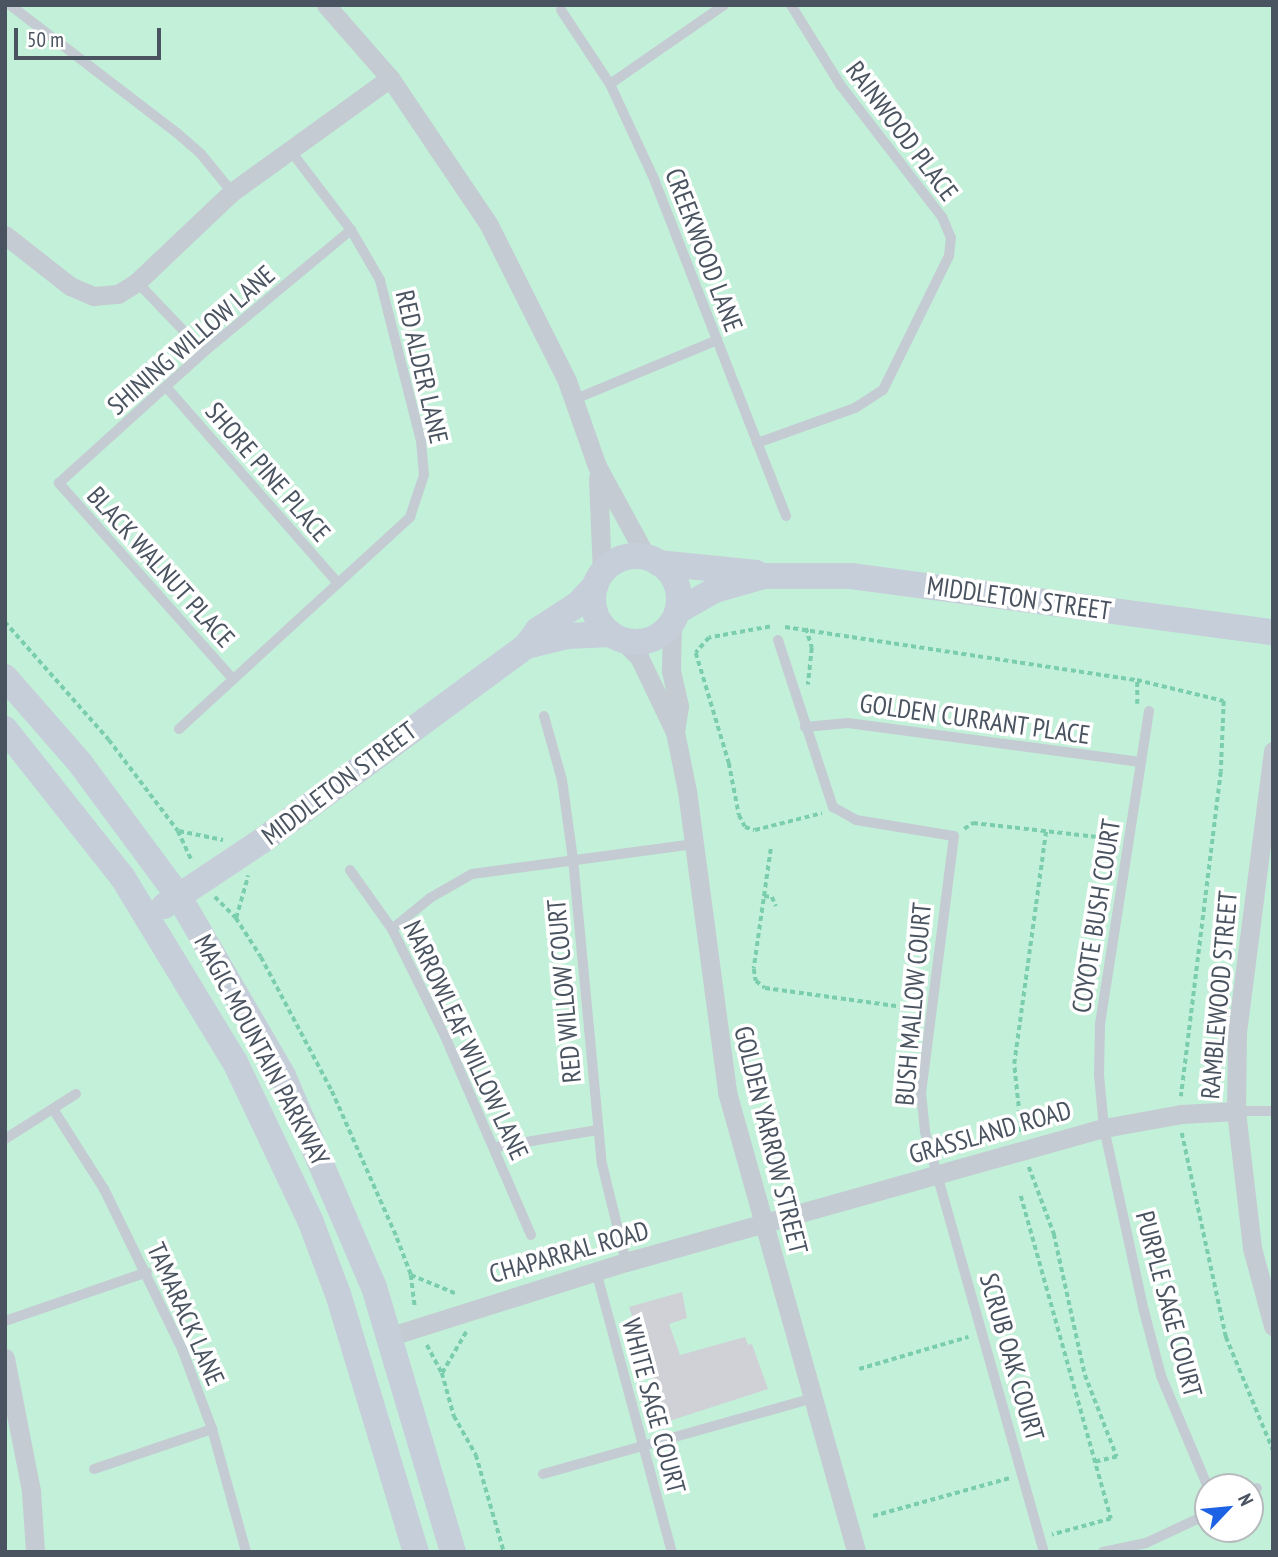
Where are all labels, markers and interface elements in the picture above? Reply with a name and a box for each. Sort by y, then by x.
scale bar [18,14,164,58]
text: 50 m [27,26,64,53]
street label: RAINWOOD PLACE [839,55,965,207]
street label: CREEKWOOD LANE [659,164,749,336]
street label: SHINING WILLOW LANE [101,259,281,421]
street label: RED ALDER LANE [389,287,455,447]
street label: SHORE PINE PLACE [199,396,337,548]
street label: BLACK WALNUT PLACE [80,480,242,654]
street label: MIDDLETON STREET [925,570,1113,626]
street label: GOLDEN CURRANT PLACE [858,687,1092,751]
street label: MIDDLETON STREET [256,715,422,851]
street label: COYOTE BUSH COURT [1065,817,1127,1015]
street label: RAMBLEWOOD STREET [1194,890,1244,1100]
street label: RED WILLOW COURT [540,897,588,1085]
street label: BUSH MALLOW COURT [889,901,937,1107]
street label: NARROWLEAF WILLOW LANE [397,915,535,1165]
street label: MAGIC MOUNTAIN PARKWAY [188,929,336,1171]
street label: GOLDEN YARROW STREET [727,1022,815,1258]
street label: GRASSLAND ROAD [905,1094,1075,1170]
street label: PURPLE SAGE COURT [1129,1208,1209,1400]
street label: CHAPARRAL ROAD [485,1214,653,1290]
street label: TAMARACK LANE [141,1237,231,1391]
street label: SCRUB OAK COURT [973,1269,1051,1445]
street label: WHITE SAGE COURT [616,1315,692,1497]
north arrow [1194,1473,1264,1543]
text: N [1233,1490,1259,1510]

